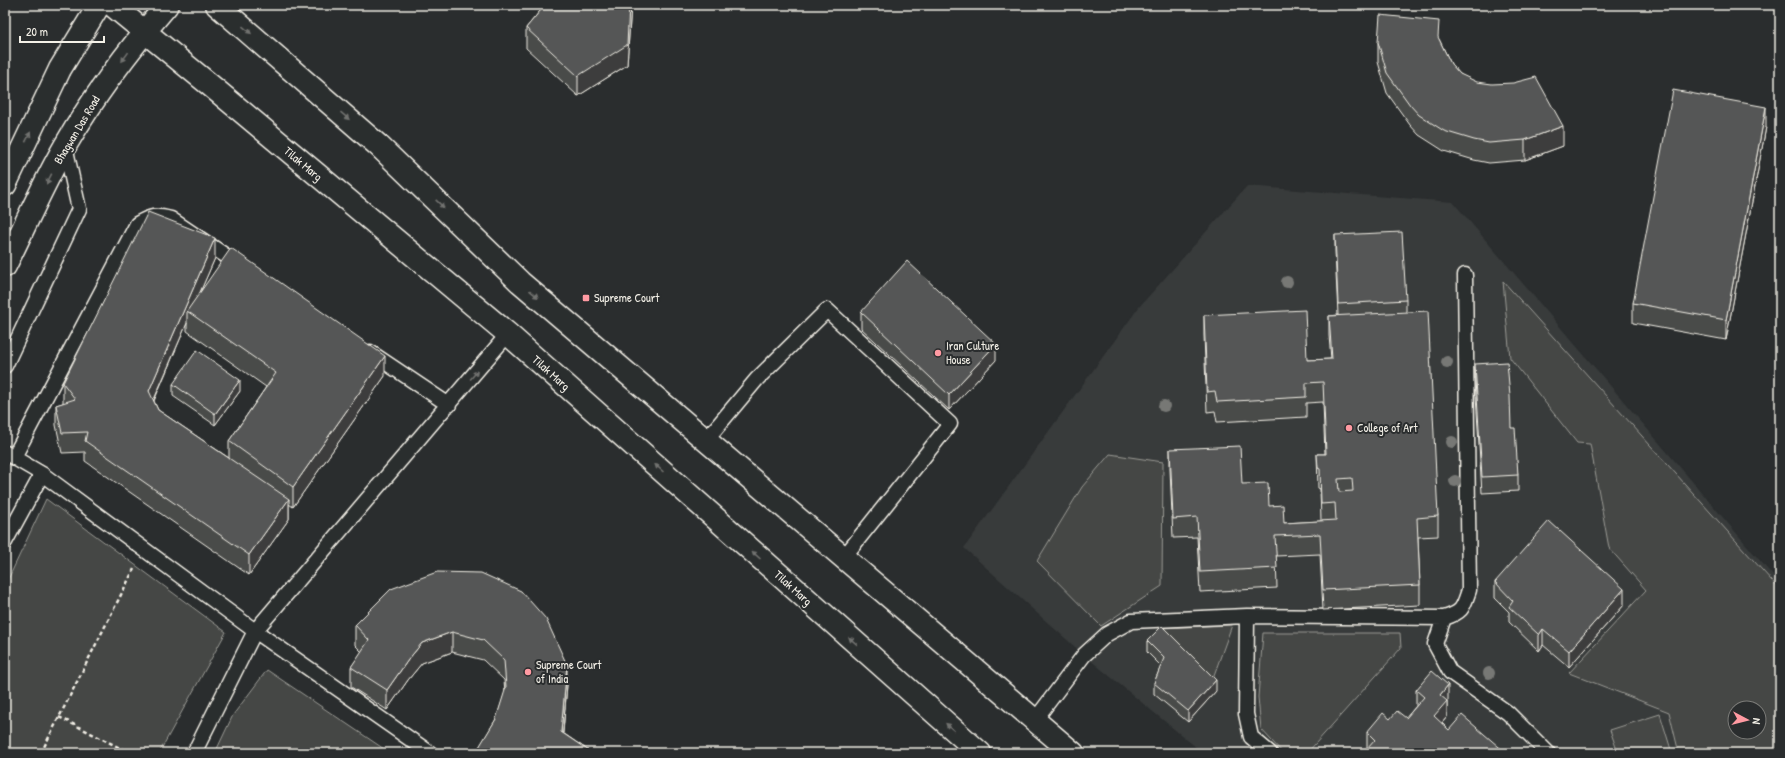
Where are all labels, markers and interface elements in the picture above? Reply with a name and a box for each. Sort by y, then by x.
scale bar [20,18,104,44]
text: 20 m [26,23,48,40]
one-way arrow [242,26,252,35]
one-way arrow [121,52,129,63]
street label: Bhagwan Das Road [49,92,104,167]
one-way arrow [339,111,350,120]
one-way arrow [25,131,31,142]
street label: Tilak Marg [280,142,326,185]
one-way arrow [45,173,52,185]
one-way arrow [435,200,445,209]
one-way arrow [529,289,540,298]
place label: Supreme Court [594,289,660,306]
marker: Supreme Court [581,293,591,303]
place label: Iran Culture House [946,337,999,368]
marker: Iran Culture House [933,348,943,358]
street label: Tilak Marg [529,351,574,394]
one-way arrow [470,370,479,380]
place label: College of Art [1357,419,1419,436]
marker: College of Art [1344,423,1354,433]
one-way arrow [653,464,664,473]
one-way arrow [751,550,761,559]
street label: Tilak Marg [771,566,816,609]
one-way arrow [848,636,858,645]
place label: Supreme Court of India [536,656,602,687]
marker: Supreme Court of India [523,667,533,677]
north arrow [1727,700,1767,740]
text: N [1750,717,1764,725]
one-way arrow [946,723,955,732]

